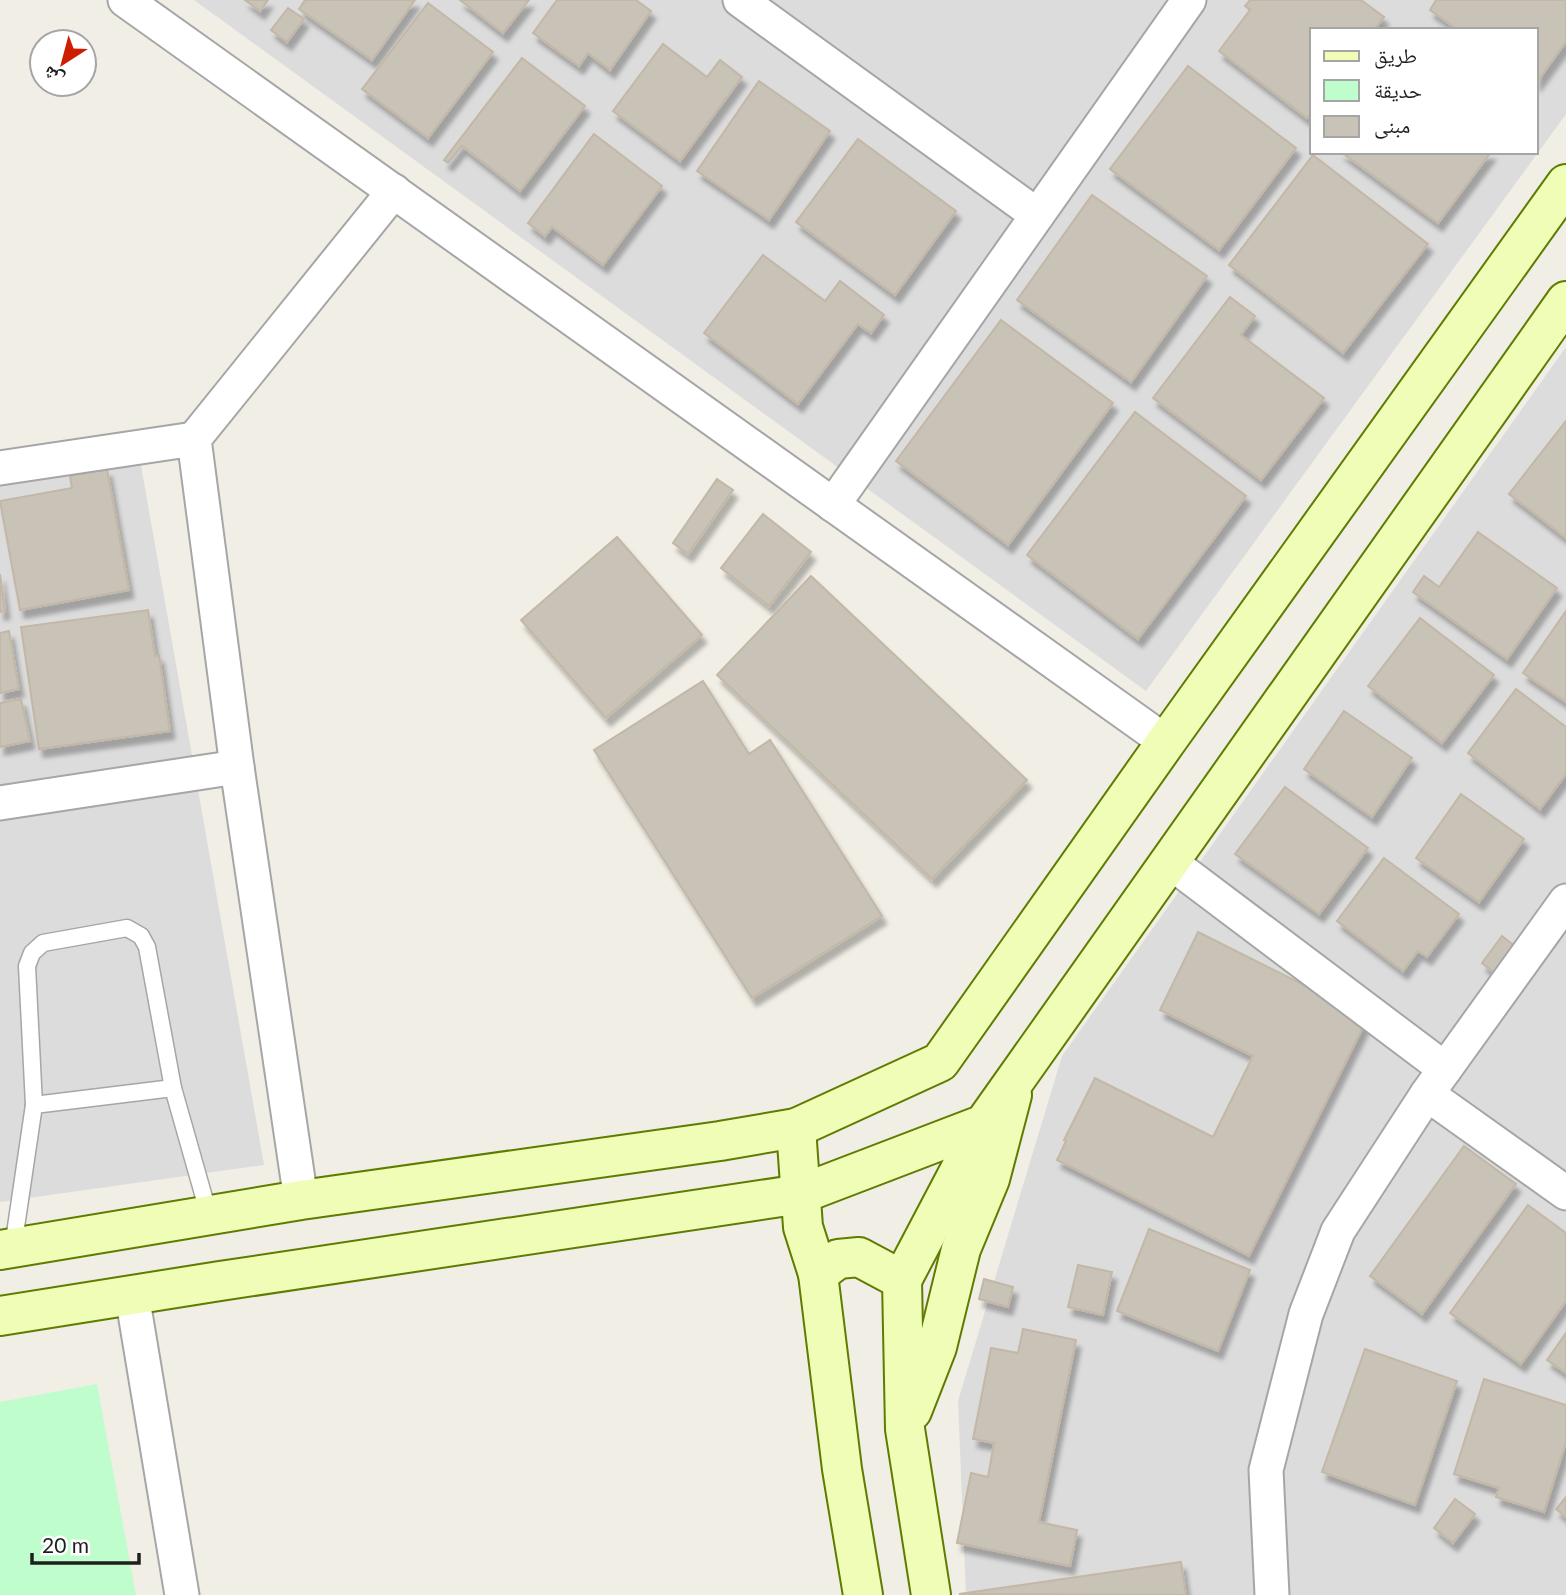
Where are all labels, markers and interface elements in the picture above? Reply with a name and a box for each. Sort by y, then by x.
north arrow [28,28,98,98]
legend [1310,28,1538,154]
text: طريق [1374,42,1417,69]
text: ش [38,61,68,92]
text: حديقة [1374,77,1422,102]
text: مبنى [1374,112,1410,139]
scale bar [32,1522,138,1566]
text: 20 m [42,1532,89,1557]

